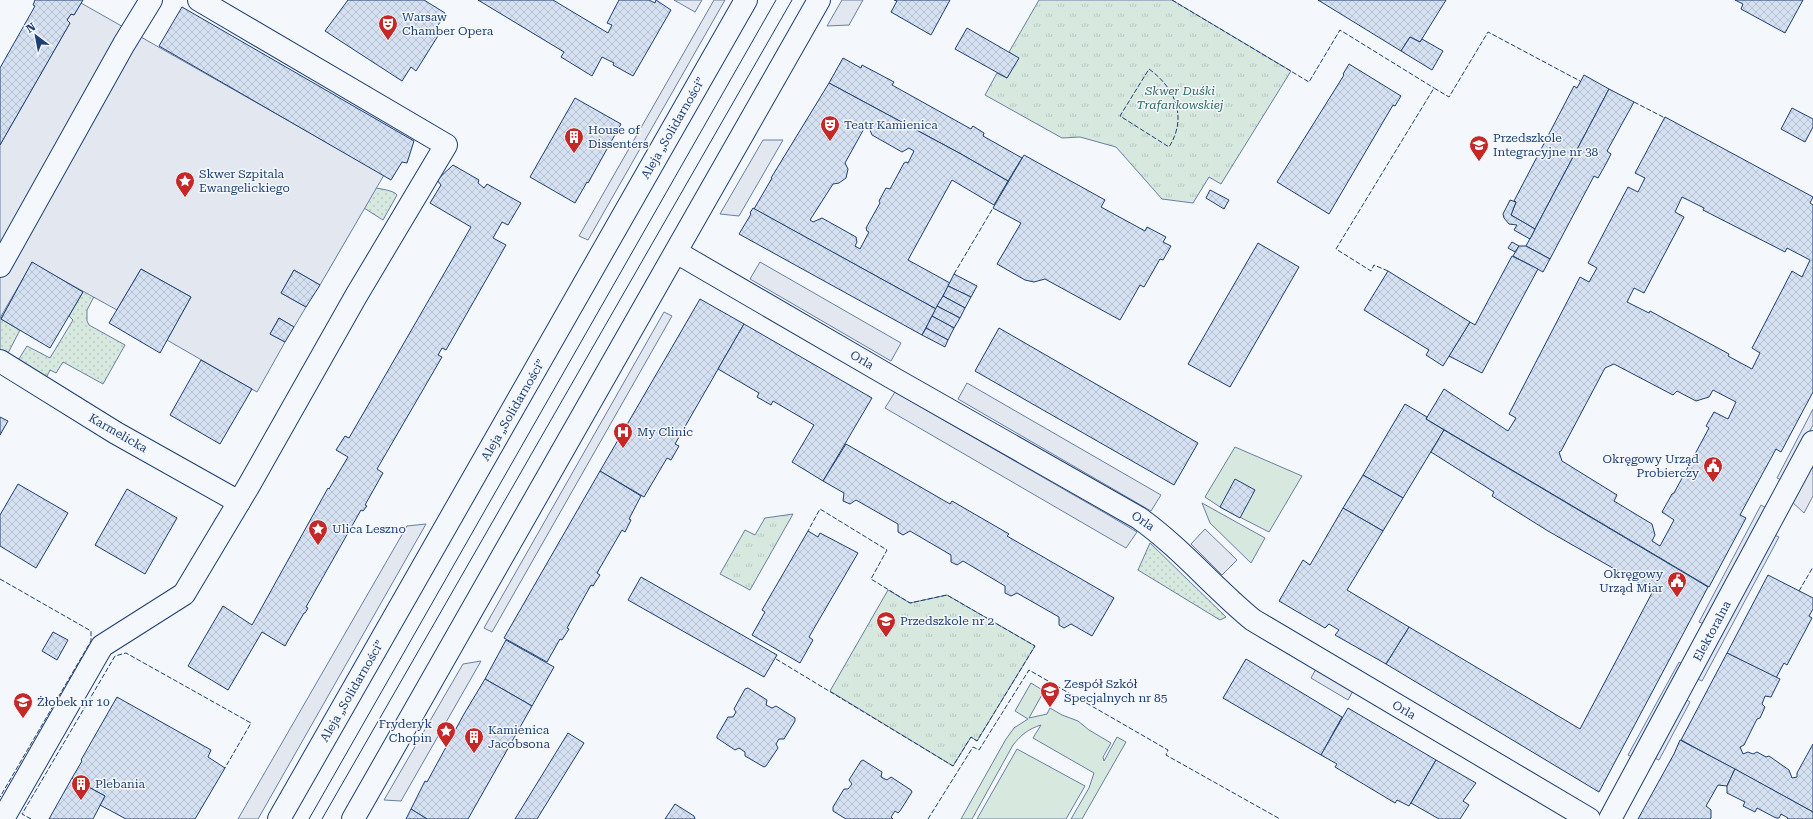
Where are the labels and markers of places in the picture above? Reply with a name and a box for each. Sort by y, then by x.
place label: Warsaw Chamber Opera [402,10,494,38]
theatre icon: Warsaw Chamber Opera [377,13,399,41]
theatre icon: Teatr Kamienica [819,114,841,142]
place label: Teatr Kamienica [844,118,938,132]
place label: House of Dissenters [588,123,649,151]
building icon: House of Dissenters [563,126,585,154]
place label: Przedszkole Integracyjne nr 38 [1493,131,1599,159]
school or university icon: Przedszkole Integracyjne nr 38 [1468,134,1490,162]
place label: Skwer Szpitala Ewangelickiego [199,167,290,195]
place icon: Skwer Szpitala Ewangelickiego [174,170,196,198]
hospital icon: My Clinic [612,421,634,449]
place label: My Clinic [637,425,693,439]
place label: Okręgowy Urząd Probierczy [1602,452,1700,480]
public building icon: Okręgowy Urząd Probierczy [1702,455,1724,483]
place icon: Ulica Leszno [307,518,329,546]
place label: Ulica Leszno [332,522,406,536]
place label: Okręgowy Urząd Miar [1599,567,1664,595]
public building icon: Okręgowy Urząd Miar [1666,570,1688,598]
school or university icon: Przedszkole nr 2 [875,610,897,638]
place label: Przedszkole nr 2 [900,614,995,628]
place label: Zespół Szkół Specjalnych nr 85 [1064,677,1168,705]
school or university icon: Zespół Szkół Specjalnych nr 85 [1039,680,1061,708]
school or university icon: Żłobek nr 10 [12,691,34,719]
place label: Żłobek nr 10 [37,695,110,709]
place label: Fryderyk Chopin [379,717,432,745]
place icon: Fryderyk Chopin [435,720,457,748]
place label: Kamienica Jacobsona [488,723,550,751]
building icon: Kamienica Jacobsona [463,726,485,754]
building icon: Plebania [70,773,92,801]
place label: Plebania [95,777,146,791]

